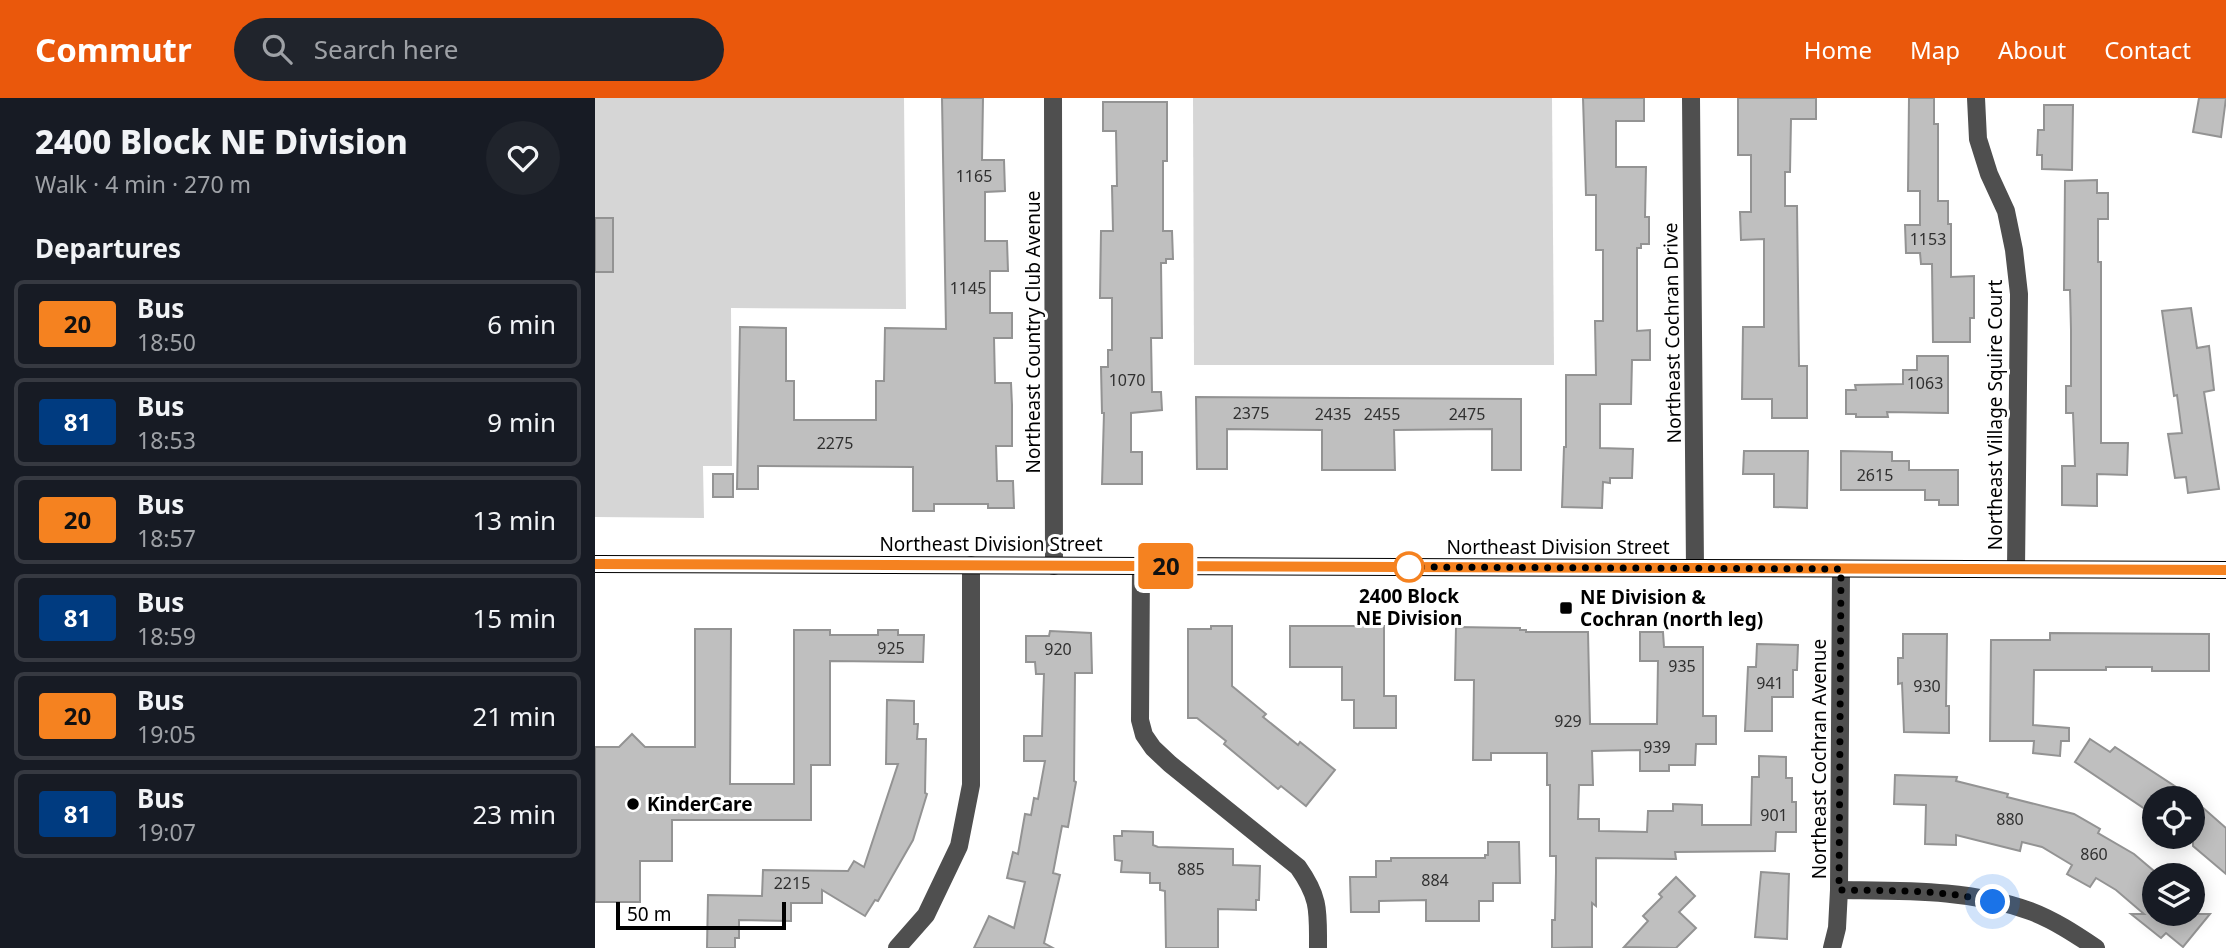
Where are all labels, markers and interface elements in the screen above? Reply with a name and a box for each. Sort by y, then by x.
search box [234,18,724,81]
text: Commutr [35,27,192,72]
icon: search [258,30,296,68]
text: Search here [314,31,458,67]
text: Home [1804,33,1872,66]
text: Map [1910,33,1960,66]
text: About [1998,33,2066,66]
text: Contact [2104,33,2191,66]
text: 2400 Block NE Division [35,119,408,164]
button: heart [486,121,560,195]
house number: 1165 [956,165,992,187]
text: Walk · 4 min · 270 m [35,168,251,200]
street label: Northeast Country Club Avenue [1020,191,1046,473]
street label: Northeast Cochran Drive [1657,222,1687,444]
house number: 1153 [1910,228,1946,250]
text: Departures [35,230,181,266]
house number: 1145 [950,277,986,299]
street label: Northeast Village Squire Court [1982,280,2008,550]
text: Bus [137,290,184,326]
text: 6 min [487,306,556,342]
text: 20 [64,307,91,340]
text: 18:50 [137,326,196,358]
house number: 1070 [1109,369,1145,391]
house number: 1063 [1907,372,1943,394]
text: Bus [137,388,184,424]
house number: 2375 [1233,402,1269,424]
house number: 2435 [1315,403,1351,425]
house number: 2455 [1364,403,1400,425]
house number: 2475 [1449,403,1485,425]
text: 9 min [487,404,556,440]
text: 81 [64,405,91,438]
text: 18:53 [137,424,196,456]
house number: 2275 [817,432,853,454]
house number: 2615 [1857,464,1893,486]
text: Bus [137,486,184,522]
text: 13 min [472,502,556,538]
text: 20 [64,503,91,536]
text: 18:57 [137,522,196,554]
street label: Northeast Division Street [879,531,1103,557]
street label: Northeast Division Street [1446,534,1670,560]
line badge: 20 [1135,543,1197,589]
text: 20 [1152,549,1180,582]
marker: 2400 Block NE Division [1394,552,1424,582]
place label: 2400 Block NE Division [1356,583,1462,631]
text: Bus [137,584,184,620]
place label: NE Division & Cochran (north leg) [1580,584,1763,632]
text: 15 min [472,600,556,636]
marker: NE Division & Cochran (north leg) [1558,600,1574,616]
text: 81 [64,601,91,634]
text: 18:59 [137,620,196,652]
house number: 925 [877,637,905,659]
house number: 920 [1044,638,1072,660]
street label: Northeast Cochran Avenue [1806,639,1832,879]
house number: 935 [1668,655,1696,677]
house number: 941 [1756,672,1784,694]
house number: 930 [1913,675,1941,697]
text: Bus [137,682,184,718]
text: 21 min [472,698,556,734]
text: 20 [64,699,91,732]
house number: 929 [1554,710,1582,732]
text: 19:05 [137,718,196,750]
house number: 939 [1643,736,1671,758]
text: Bus [137,780,184,816]
map controls [2142,786,2205,926]
button: locate [2142,786,2205,849]
place label: KinderCare [647,791,753,817]
text: 23 min [472,796,556,832]
marker: KinderCare [625,796,641,812]
text: 81 [64,797,91,830]
house number: 901 [1760,804,1788,826]
house number: 880 [1996,808,2024,830]
text: 19:07 [137,816,196,848]
house number: 860 [2080,843,2108,865]
house number: 885 [1177,858,1205,880]
button: layers [2142,863,2205,926]
house number: 884 [1421,869,1449,891]
house number: 2215 [774,872,810,894]
your location [1975,884,2010,919]
scale bar [616,899,786,931]
text: 50 m [627,901,671,927]

